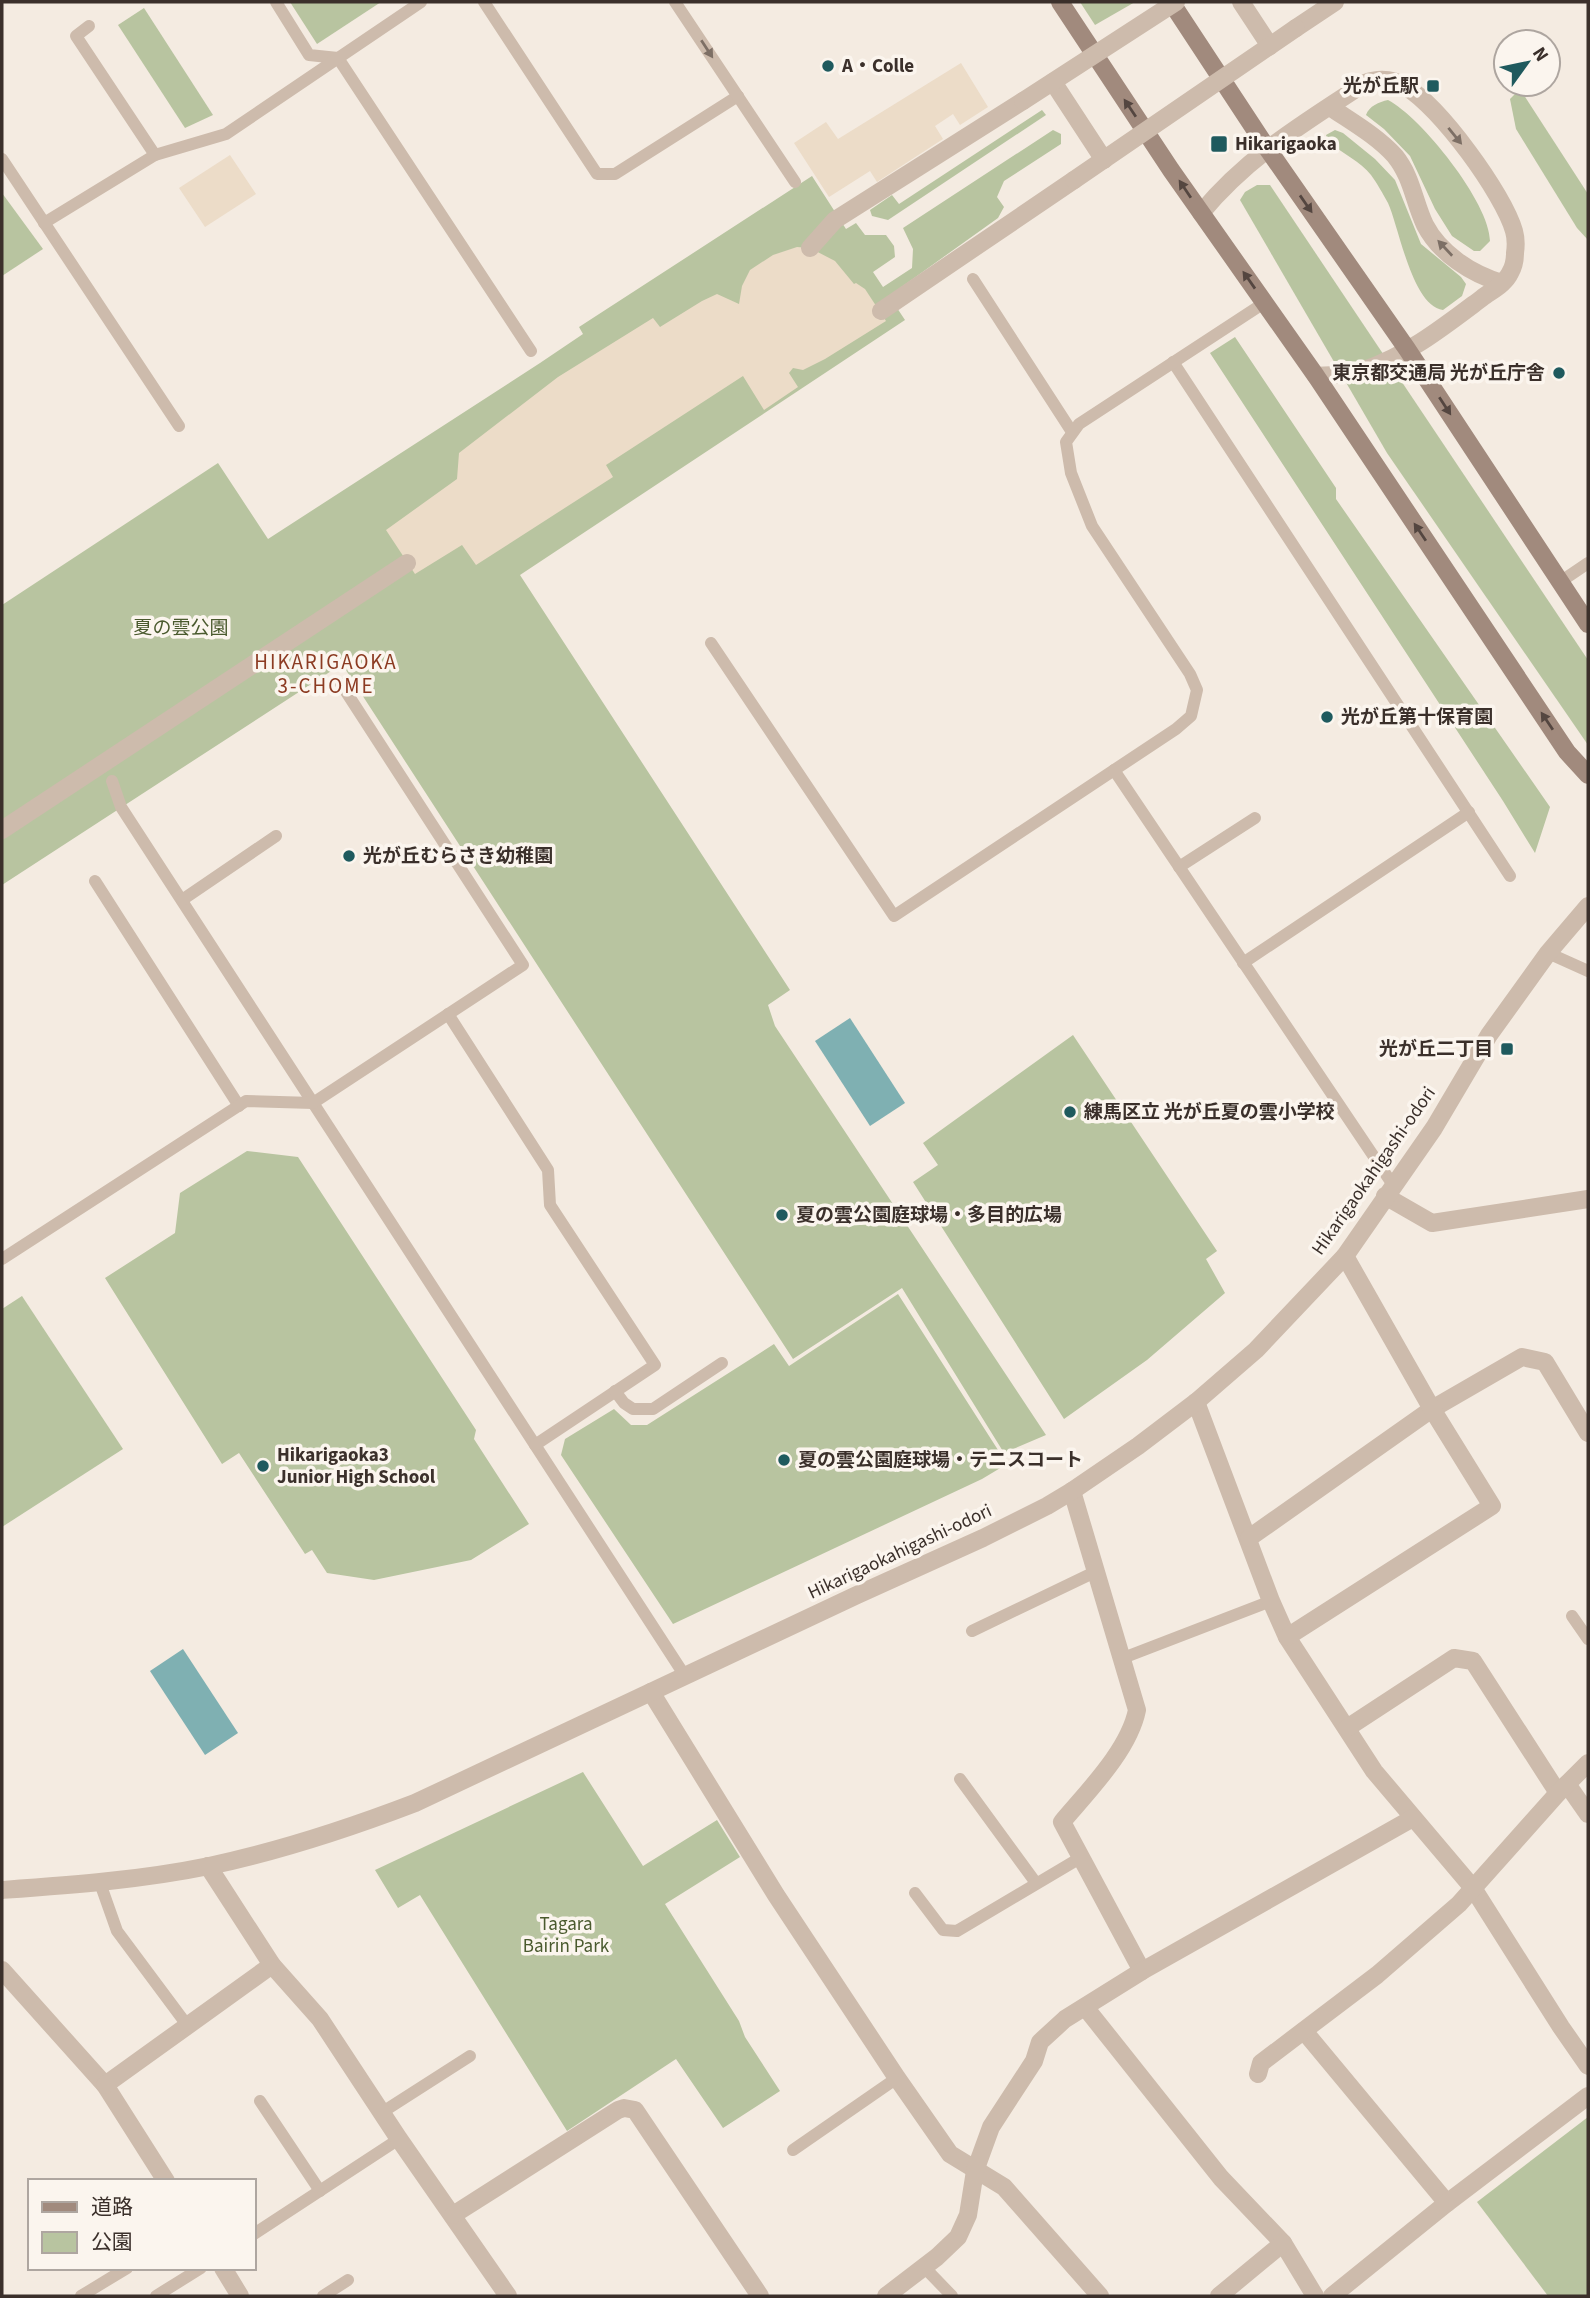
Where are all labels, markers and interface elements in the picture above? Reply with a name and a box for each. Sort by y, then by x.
north arrow [1492,28,1562,98]
one-way arrow [700,39,713,59]
text: N [1525,42,1555,67]
place label: A・Colle [841,53,914,80]
marker: A・Colle [820,58,836,74]
place label: 光が丘駅 [1343,73,1419,100]
marker: 光が丘駅 [1425,78,1441,94]
one-way arrow [1124,99,1137,118]
one-way arrow [1447,127,1462,145]
place label: Hikarigaoka [1235,131,1337,158]
marker: Hikarigaoka [1209,134,1229,154]
one-way arrow [1178,180,1192,198]
one-way arrow [1299,195,1313,213]
one-way arrow [1437,240,1453,257]
one-way arrow [1242,271,1256,289]
place label: 東京都交通局 光が丘庁舎 [1332,360,1545,387]
marker: 東京都交通局 光が丘庁舎 [1551,365,1567,381]
one-way arrow [1438,396,1451,416]
one-way arrow [1414,523,1427,542]
park label: 夏の雲公園 [133,615,229,642]
district label: HIKARIGAOKA 3-CHOME [254,647,398,701]
place label: 光が丘第十保育園 [1341,704,1493,731]
marker: 光が丘第十保育園 [1319,709,1335,725]
one-way arrow [1541,712,1554,731]
place label: 光が丘むらさき幼稚園 [363,843,553,870]
marker: 光が丘むらさき幼稚園 [341,848,357,864]
place label: 光が丘二丁目 [1379,1036,1493,1063]
marker: 光が丘二丁目 [1499,1041,1515,1057]
street label: Hikarigaokahigashi-odori [1306,1081,1442,1261]
place label: 練馬区立 光が丘夏の雲小学校 [1084,1099,1335,1126]
marker: 練馬区立 光が丘夏の雲小学校 [1062,1104,1078,1120]
place label: 夏の雲公園庭球場・多目的広場 [796,1202,1062,1229]
marker: 夏の雲公園庭球場・多目的広場 [774,1207,790,1223]
place label: Hikarigaoka3 Junior High School [277,1442,436,1491]
place label: 夏の雲公園庭球場・テニスコート [798,1447,1083,1474]
marker: 夏の雲公園庭球場・テニスコート [776,1452,792,1468]
marker: Hikarigaoka3 Junior High School [255,1458,271,1474]
street label: Hikarigaokahigashi-odori [804,1497,996,1607]
park label: Tagara Bairin Park [523,1911,610,1960]
legend [28,2179,256,2270]
text: 道路 [91,2192,133,2222]
text: 公園 [91,2227,133,2257]

